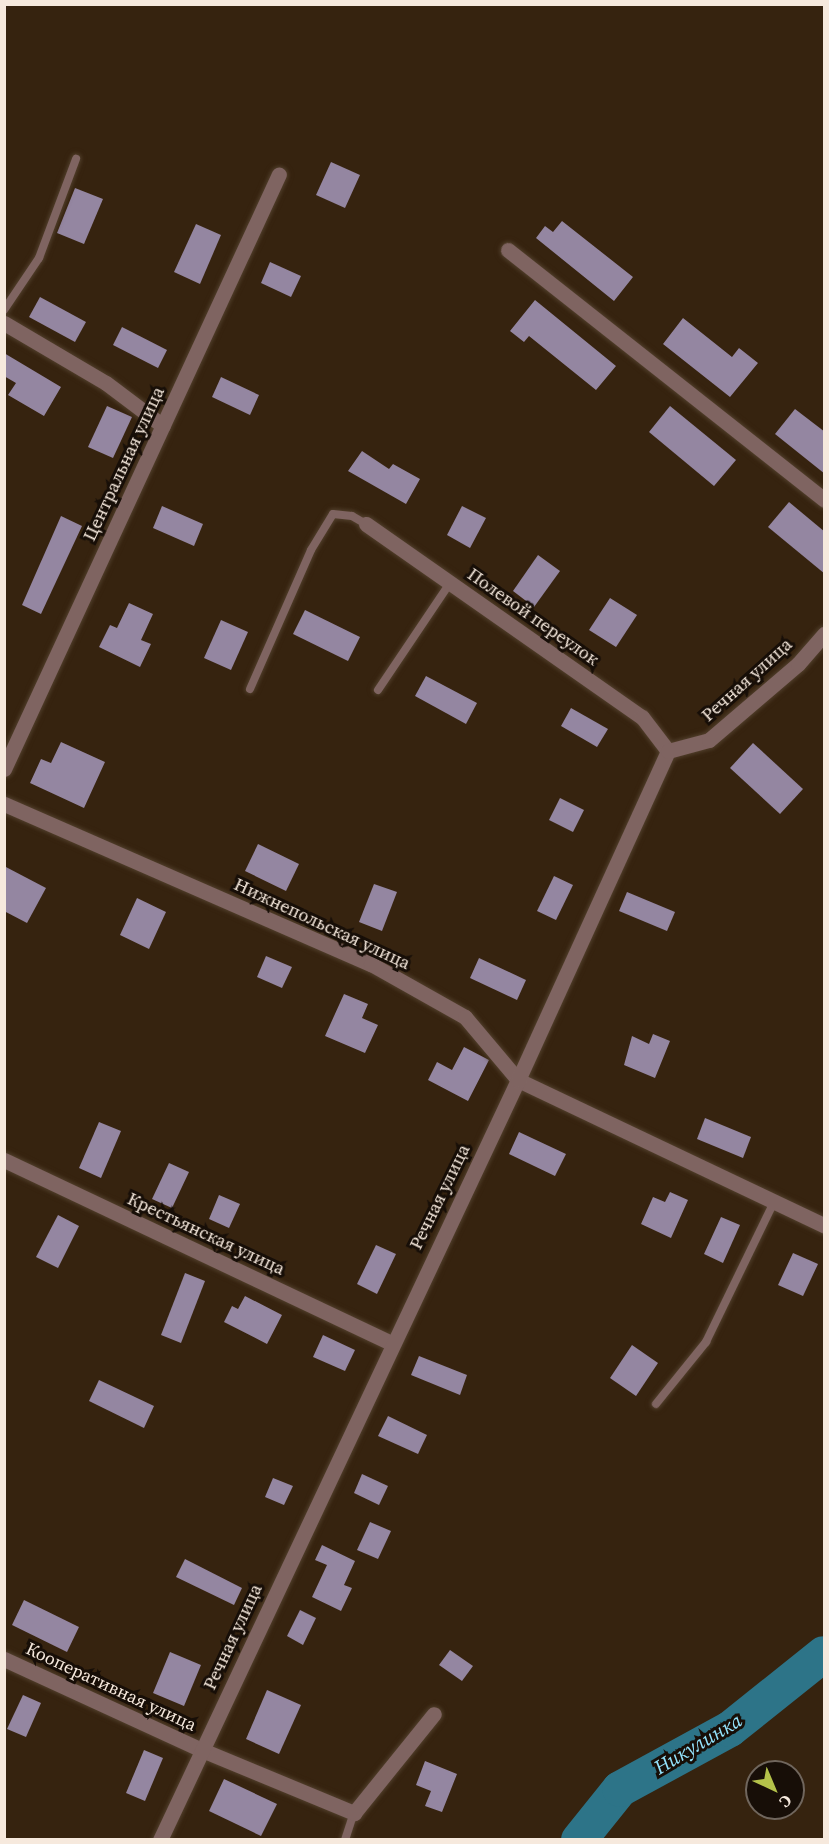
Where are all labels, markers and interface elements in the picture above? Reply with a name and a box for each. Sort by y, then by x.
street label: Центральная улица [79,383,169,545]
street label: Полевой переулок [463,564,603,670]
street label: Речная улица [697,634,797,726]
street label: Нижнепольская улица [230,874,414,974]
street label: Речная улица [405,1141,475,1253]
street label: Крестьянская улица [124,1188,288,1280]
street label: Речная улица [199,1581,267,1693]
street label: Кооперативная улица [22,1638,200,1736]
water label: Никулинка [650,1708,746,1780]
north arrow [745,1760,805,1820]
text: С [775,1790,797,1813]

